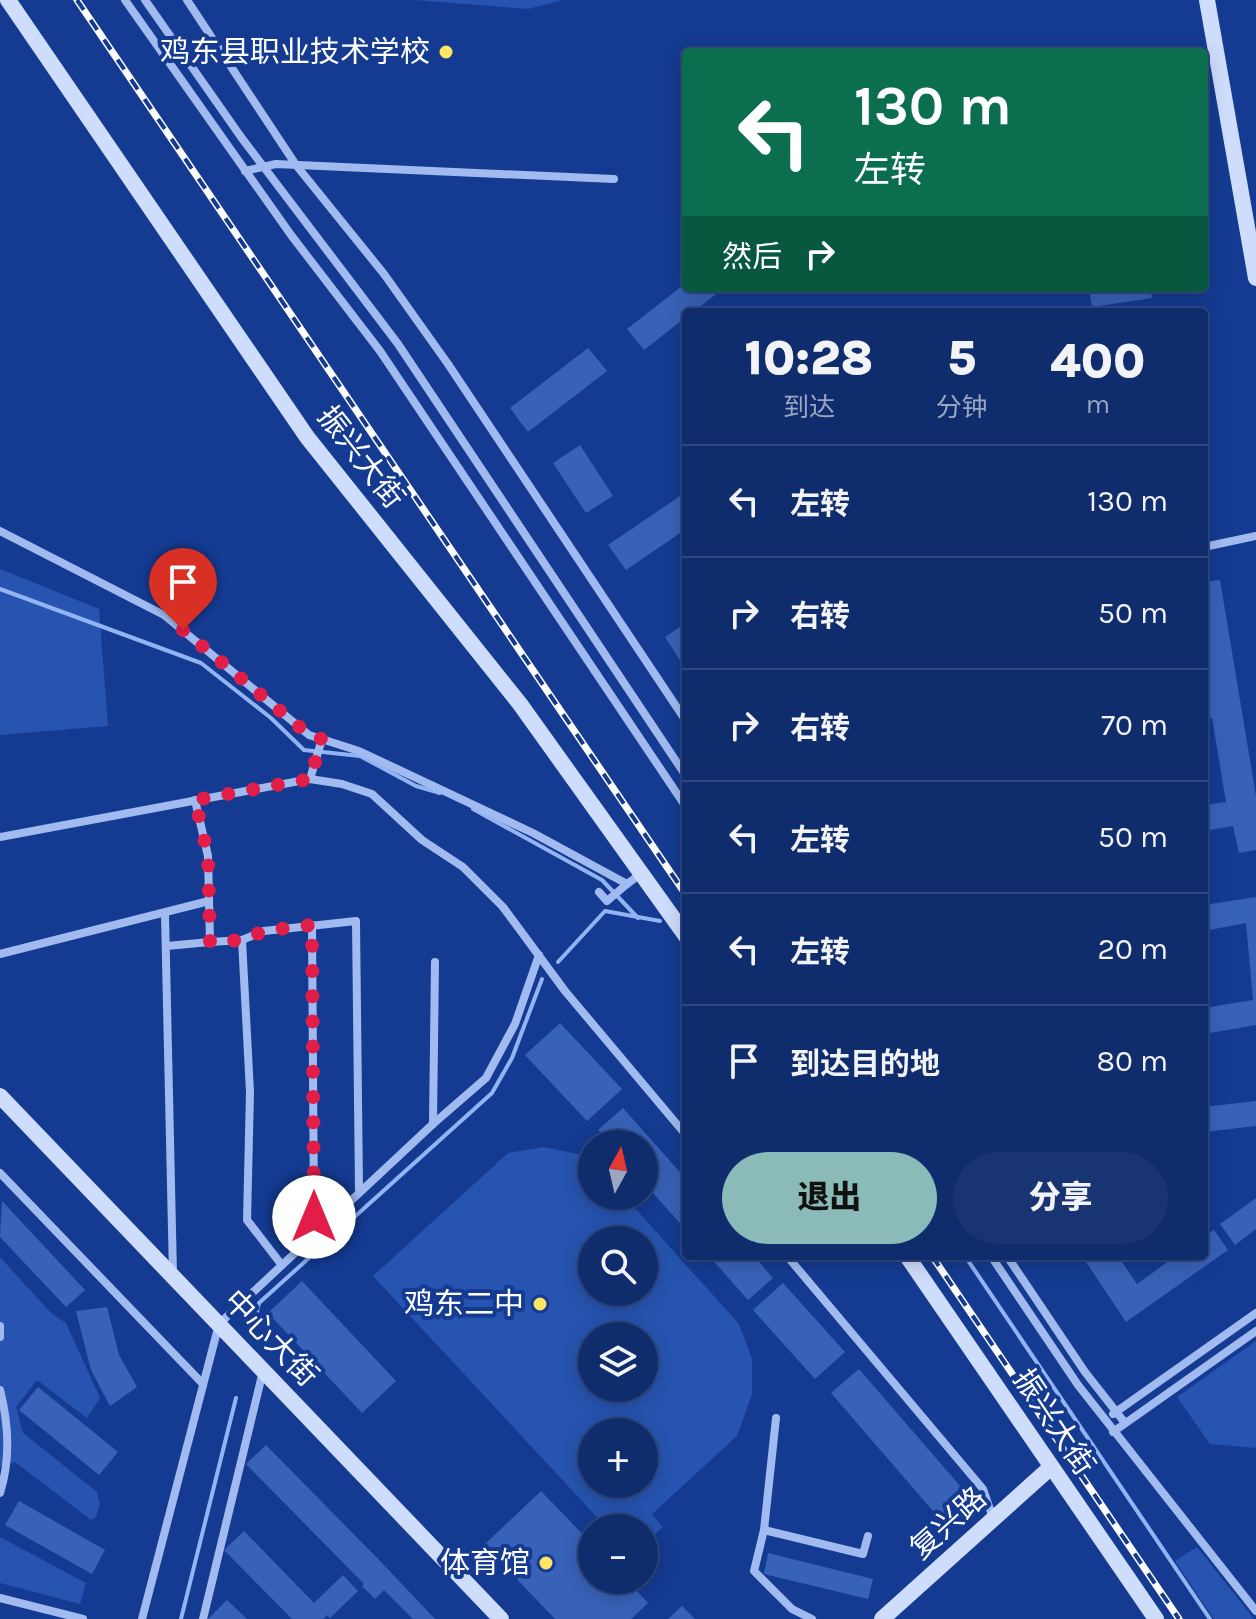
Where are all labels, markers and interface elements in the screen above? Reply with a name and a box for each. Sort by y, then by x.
place label: 鸡东县职业技术学校 [160,34,430,70]
marker: 鸡东县职业技术学校 [437,43,455,61]
text: 130 m [854,73,1012,138]
icon: left [722,80,826,184]
text: 左转 [854,149,926,191]
icon: right [798,232,842,276]
text: 然后 [722,239,782,275]
text: 10:28 [745,330,873,386]
text: 5 [947,330,976,386]
text: 400 [1050,333,1145,389]
text: m [1086,389,1110,420]
text: 到达 [783,392,835,423]
text: 分钟 [936,392,988,423]
street label: 振兴大街 [310,399,412,515]
icon: left [722,479,766,523]
text: 130 m [1087,483,1168,519]
text: 左转 [790,486,850,522]
pin [149,548,217,630]
icon: arrive [161,560,205,604]
icon: right [722,591,766,635]
text: 50 m [1098,595,1168,631]
text: 右转 [790,598,850,634]
icon: right [722,703,766,747]
text: 70 m [1101,707,1168,743]
text: 右转 [790,710,850,746]
icon: left [722,815,766,859]
text: 50 m [1098,819,1168,855]
text: 左转 [790,822,850,858]
icon: left [722,927,766,971]
text: 20 m [1098,931,1168,967]
text: 左转 [790,934,850,970]
icon: arrive [722,1039,766,1083]
text: 80 m [1097,1043,1168,1079]
text: 到达目的地 [790,1046,940,1082]
north arrow [578,1130,658,1210]
map controls [578,1130,658,1594]
button: 退出 [722,1152,937,1244]
button: 分享 [953,1152,1168,1244]
position arrow [272,1175,356,1259]
button: search [578,1226,658,1306]
street label: 中心大街 [216,1282,326,1394]
place label: 鸡东二中 [404,1286,524,1322]
marker: 鸡东二中 [531,1295,549,1313]
button: layers [578,1322,658,1402]
street label: 振兴大街 [1006,1362,1102,1482]
button: + [578,1418,658,1498]
street label: 复兴路 [903,1480,993,1566]
button: − [578,1514,658,1594]
place label: 体育馆 [440,1545,530,1581]
marker: 体育馆 [537,1554,555,1572]

